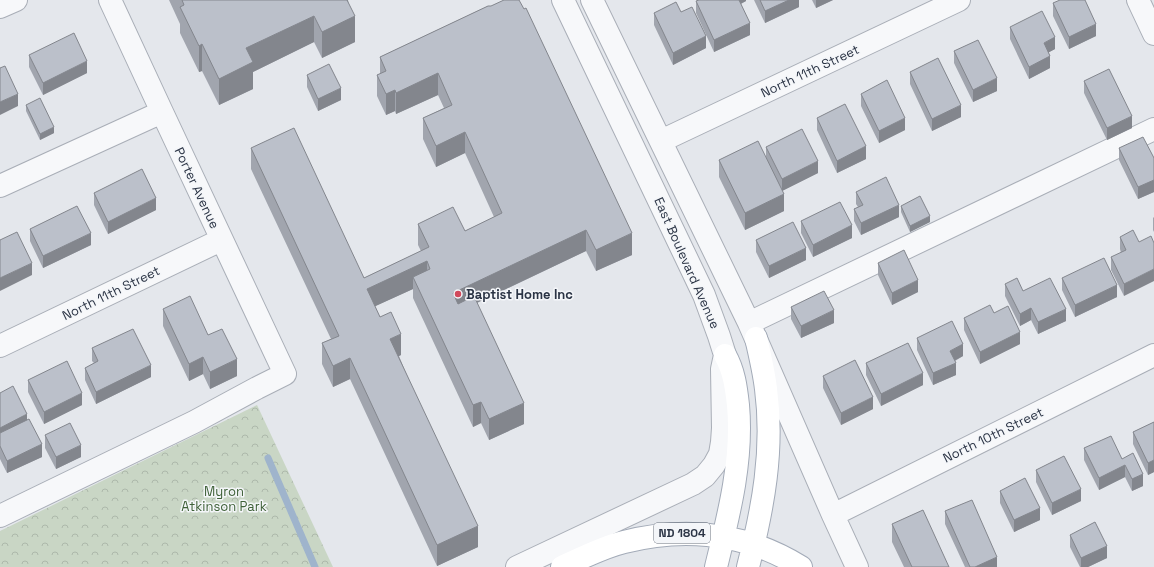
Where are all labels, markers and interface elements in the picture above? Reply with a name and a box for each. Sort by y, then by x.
street label: North 11th Street [758,41,862,101]
street label: Porter Avenue [171,145,223,231]
street label: East Boulevard Avenue [650,195,724,331]
street label: North 11th Street [59,262,163,324]
place label: Baptist Home Inc [466,286,573,303]
marker: Baptist Home Inc [453,289,463,299]
street label: North 10th Street [940,403,1046,467]
park label: Myron Atkinson Park [181,483,267,515]
road number: ND 1804 [654,523,710,543]

